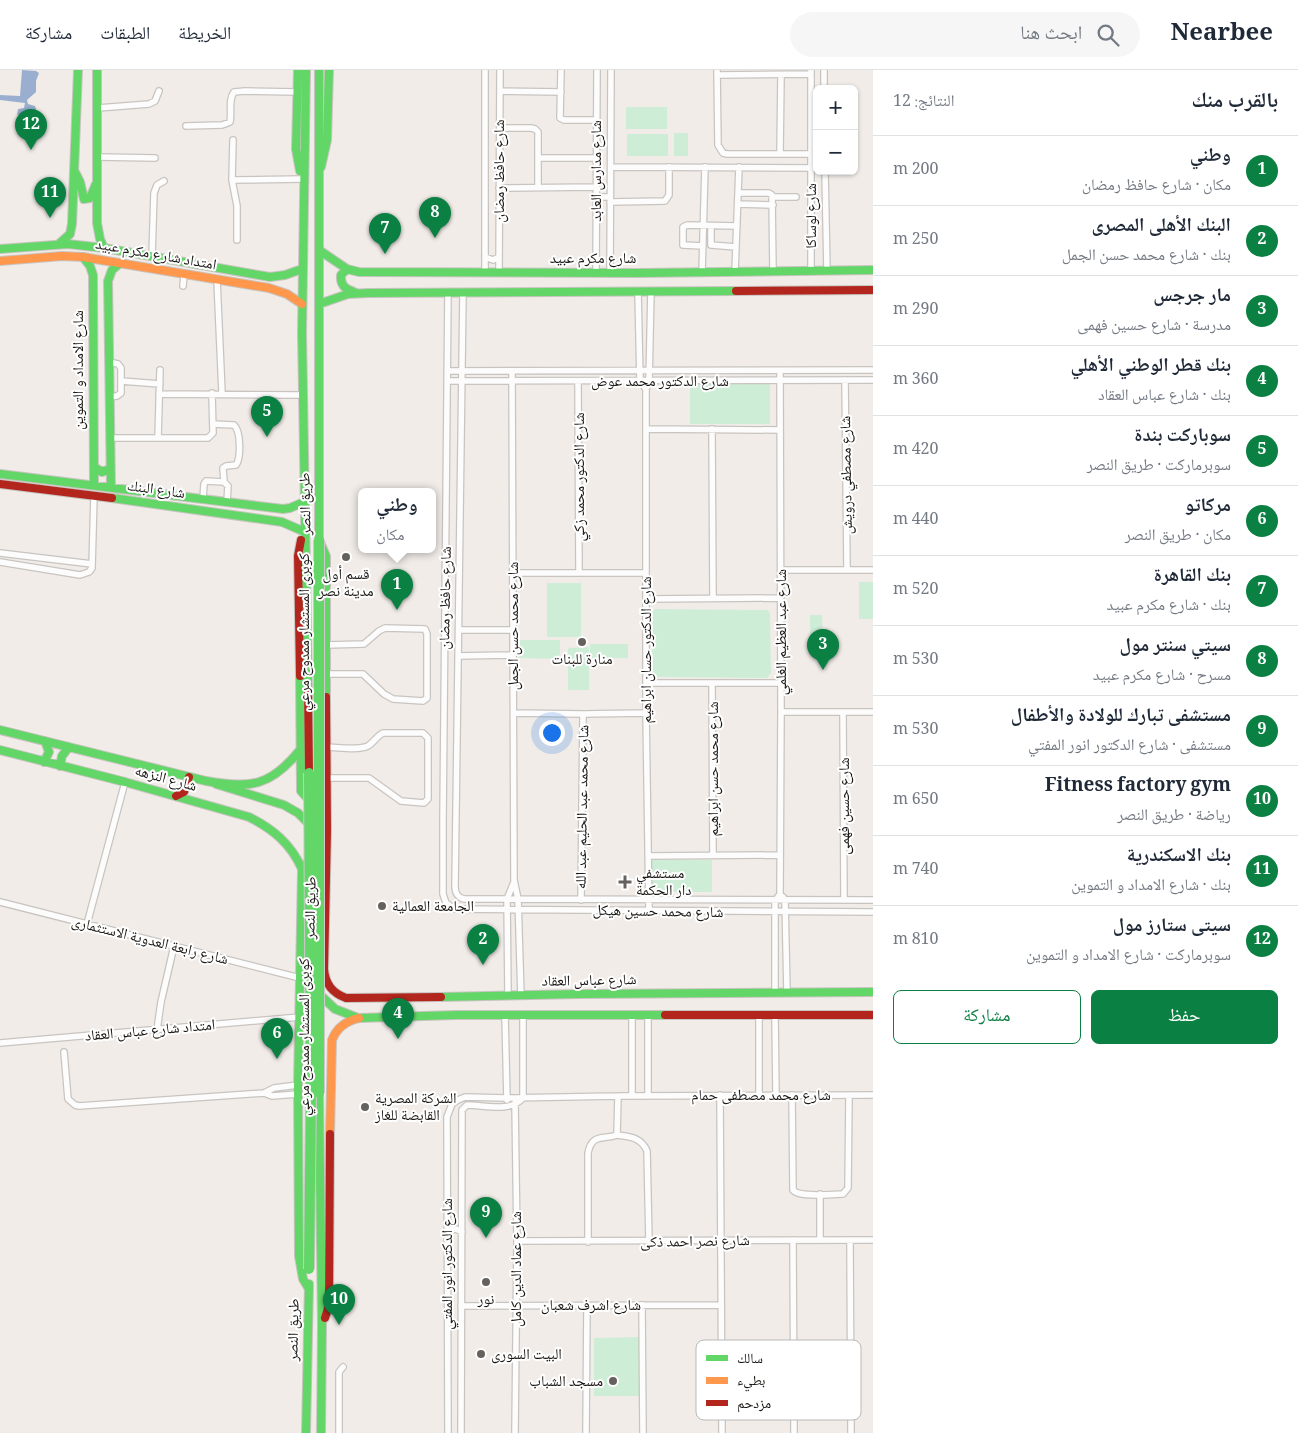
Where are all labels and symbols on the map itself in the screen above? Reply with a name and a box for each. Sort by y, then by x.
pin: 12 [15,109,47,150]
street label: شارع حافظ رمضان [488,119,514,223]
street label: شارع مدارس العابد [585,120,611,222]
pin: 11 [34,177,66,218]
street label: شارع لوساكا [800,183,826,249]
pin: 8 [419,197,451,238]
pin: 7 [369,213,401,254]
street label: امتداد شارع مكرم عبيد [93,233,218,279]
street label: شارع مكرم عبيد [550,247,636,273]
street label: شارع الامداد و التموين [67,310,93,430]
street label: شارع الدكتور محمد عوض [591,370,729,396]
pin: 5 [251,396,283,437]
street label: شارع الدكتور محمد زكي [568,412,594,542]
street label: شارع مصطفي درويش [834,415,862,534]
street label: طريق النصر [293,472,321,537]
street label: شارع البنك [125,474,187,508]
street label: شارع حافظ رمضان [433,546,461,650]
marker: قسم أول مدينة نصر [340,551,352,563]
street label: كوبرى المستشار ممدوح مرعي [293,553,319,711]
street label: شارع محمد حسن الجمل [502,562,528,690]
place label: قسم أول مدينة نصر [317,563,374,606]
pin: 1 [381,569,413,610]
street label: شارع عبد العظيم الغلمي [770,569,796,695]
street label: شارع الدكتور حسان ابراهيم [635,576,661,724]
pin: 3 [807,629,839,670]
marker: منارة للبنات [576,636,588,648]
place label: منارة للبنات [551,648,613,674]
street label: شارع محمد حسن ابراهيم [702,701,728,837]
your location [539,720,565,746]
street label: شارع محمد عبد الحليم عبد الله [570,725,598,889]
street label: شارع حسين فهمى [833,757,859,855]
street label: شارع النزهه [131,759,200,801]
place label: مستشفي دار الحكمة [636,862,692,905]
marker: مستشفي دار الحكمة [618,875,632,889]
street label: طريق النصر [298,876,326,941]
place label: الجامعة العمالية [392,895,474,921]
street label: شارع محمد حسين هيكل [592,899,724,927]
marker: الجامعة العمالية [376,900,388,912]
street label: شارع رابعة العدوية الاستثمارى [68,910,231,974]
pin: 2 [467,924,499,965]
street label: كوبرى المستشار ممدوح مرعي [293,958,319,1116]
street label: شارع عباس العقاد [541,968,637,996]
pin: 4 [382,998,414,1039]
street label: امتداد شارع عباس العقاد [84,1013,217,1051]
pin: 6 [261,1018,293,1059]
street label: شارع محمد مصطفى حمام [691,1084,831,1110]
place label: الشركة المصرية القابضة للغاز [374,1087,457,1130]
marker: الشركة المصرية القابضة للغاز [359,1101,371,1113]
pin: 9 [470,1197,502,1238]
street label: شارع الدكتور انور المفتي [436,1198,462,1330]
street label: شارع عماد الدين كامل [505,1211,531,1327]
street label: شارع نصر احمد ذكى [640,1229,750,1257]
marker: نور [480,1276,492,1288]
pin: 10 [323,1284,355,1325]
place label: نور [477,1288,494,1314]
street label: شارع اشرف شعبان [541,1294,641,1320]
street label: طريق النصر [281,1298,309,1363]
legend [696,1340,861,1420]
place label: البيت السورى [491,1343,562,1369]
marker: البيت السورى [475,1348,487,1360]
text: سالك [737,1348,763,1372]
place label: مسجد الشباب [529,1370,603,1396]
text: بطيء [737,1370,766,1394]
marker: مسجد الشباب [607,1375,619,1387]
text: مزدحم [737,1393,771,1417]

